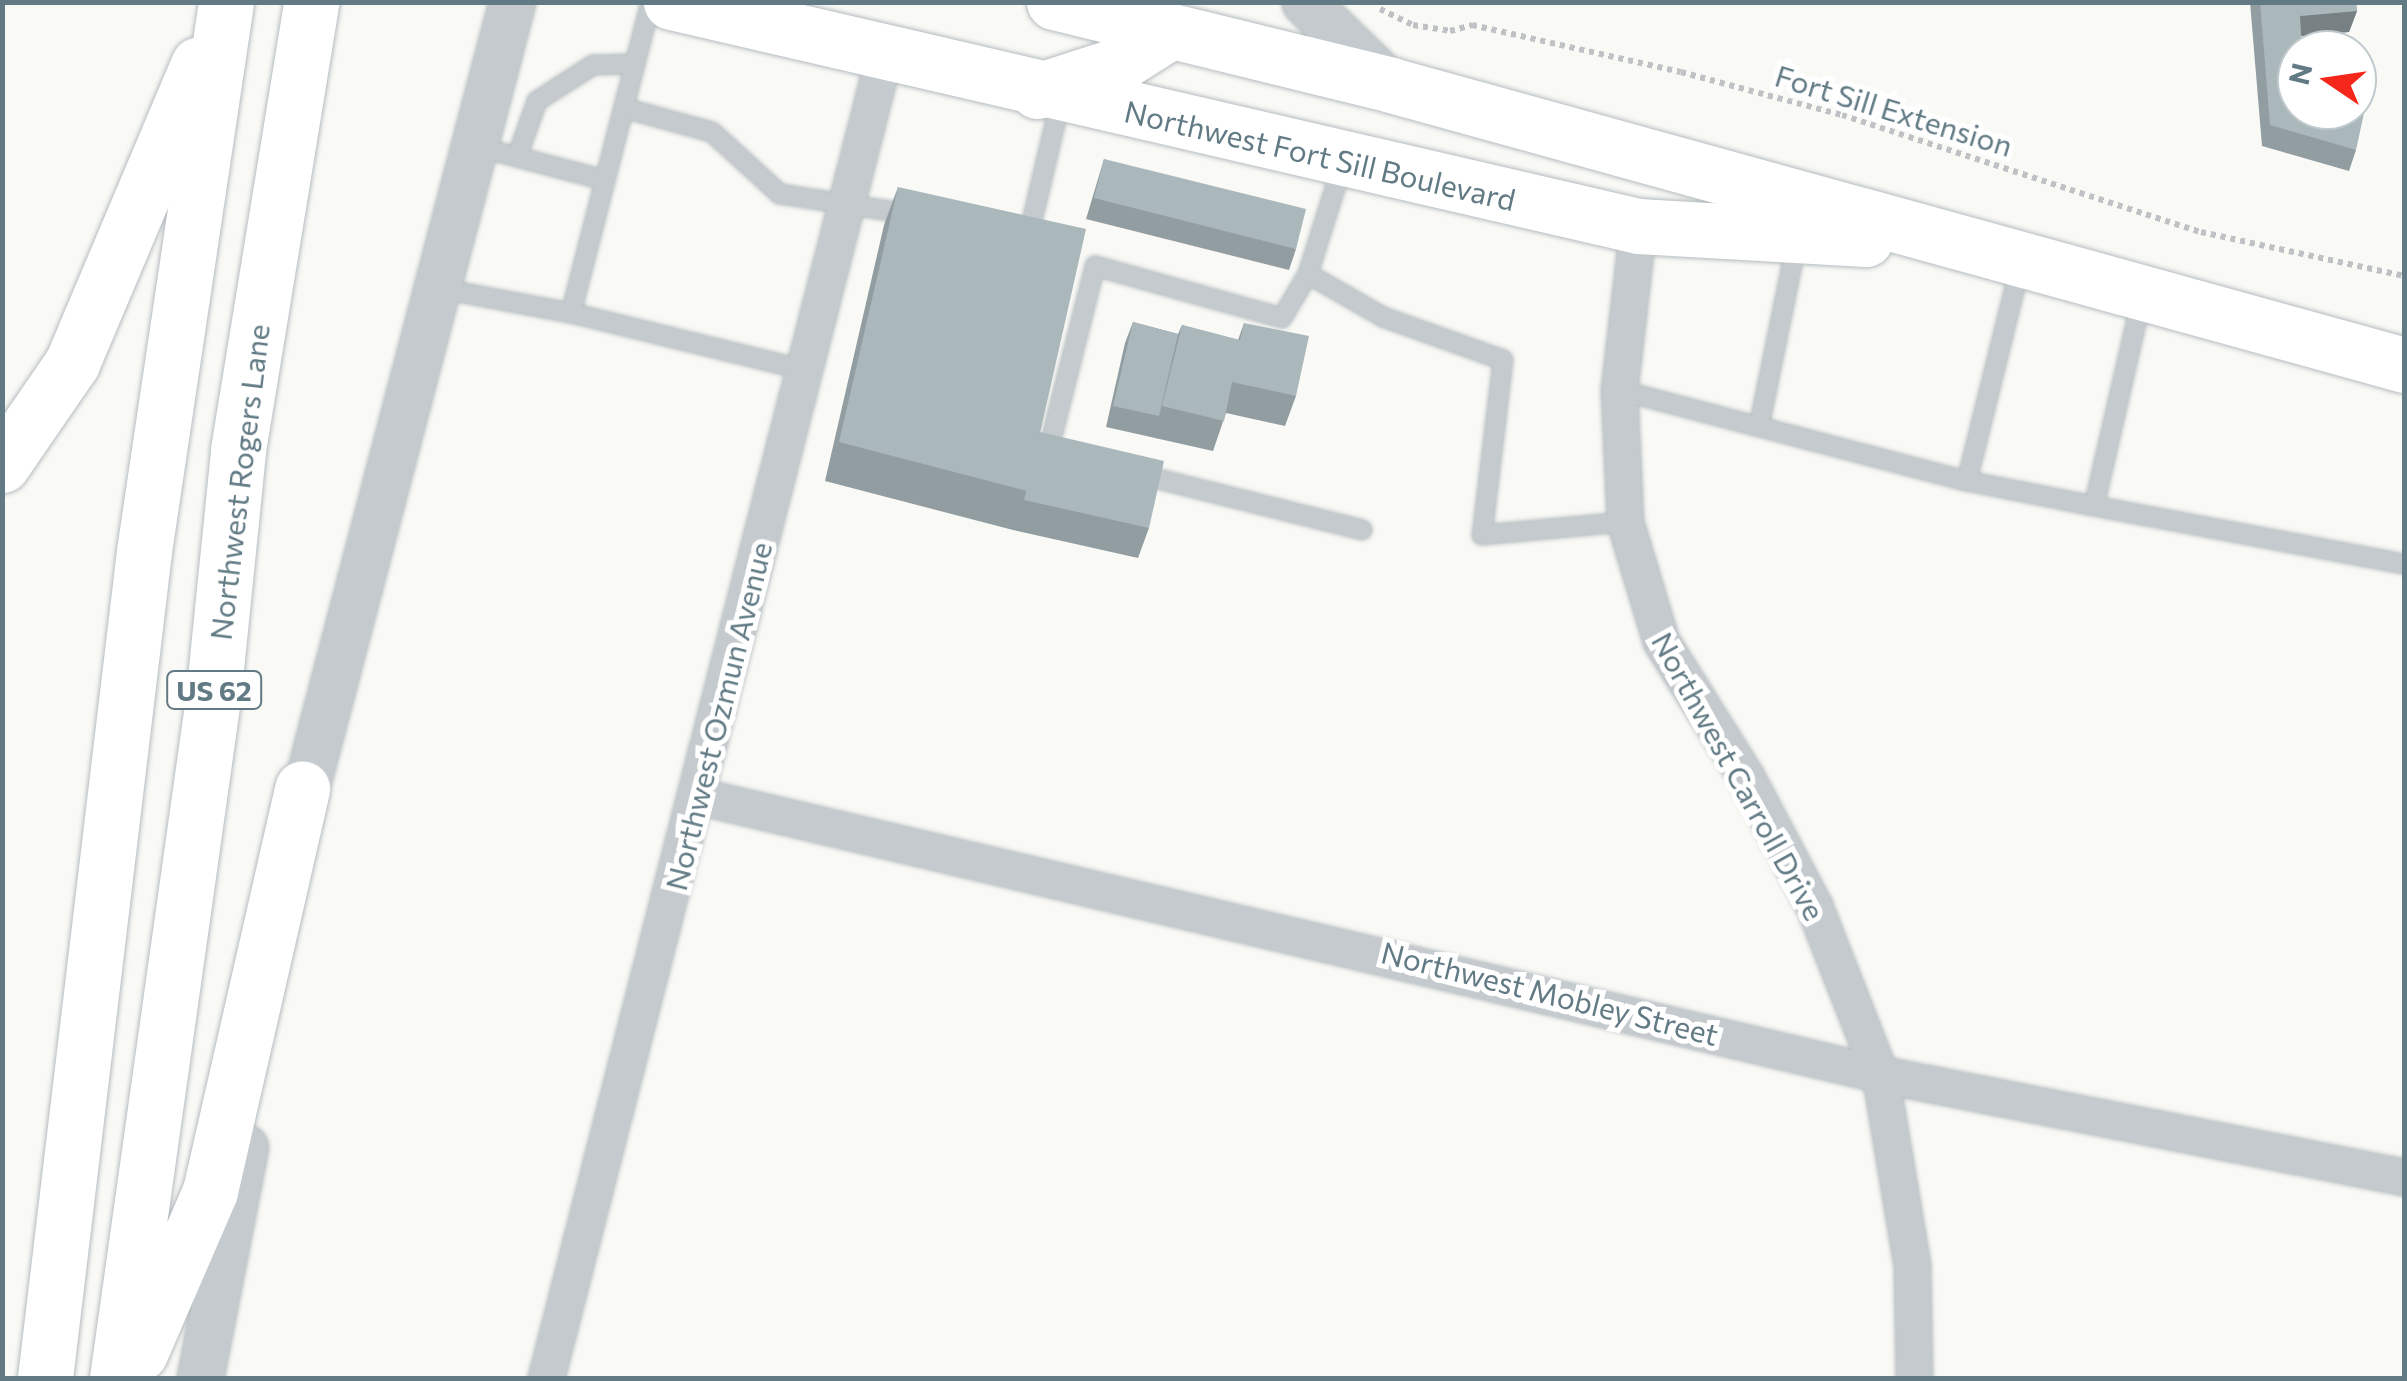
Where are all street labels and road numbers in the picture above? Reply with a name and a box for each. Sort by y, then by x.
street label: Fort Sill Extension [1771,57,2017,163]
street label: Northwest Fort Sill Boulevard [1121,92,1519,218]
street label: Northwest Rogers Lane [202,322,276,642]
street label: Northwest Ozmun Avenue [657,538,779,894]
street label: Northwest Carroll Drive [1645,626,1833,926]
road number: US 62 [164,667,264,713]
street label: Northwest Mobley Street [1378,934,1722,1052]

